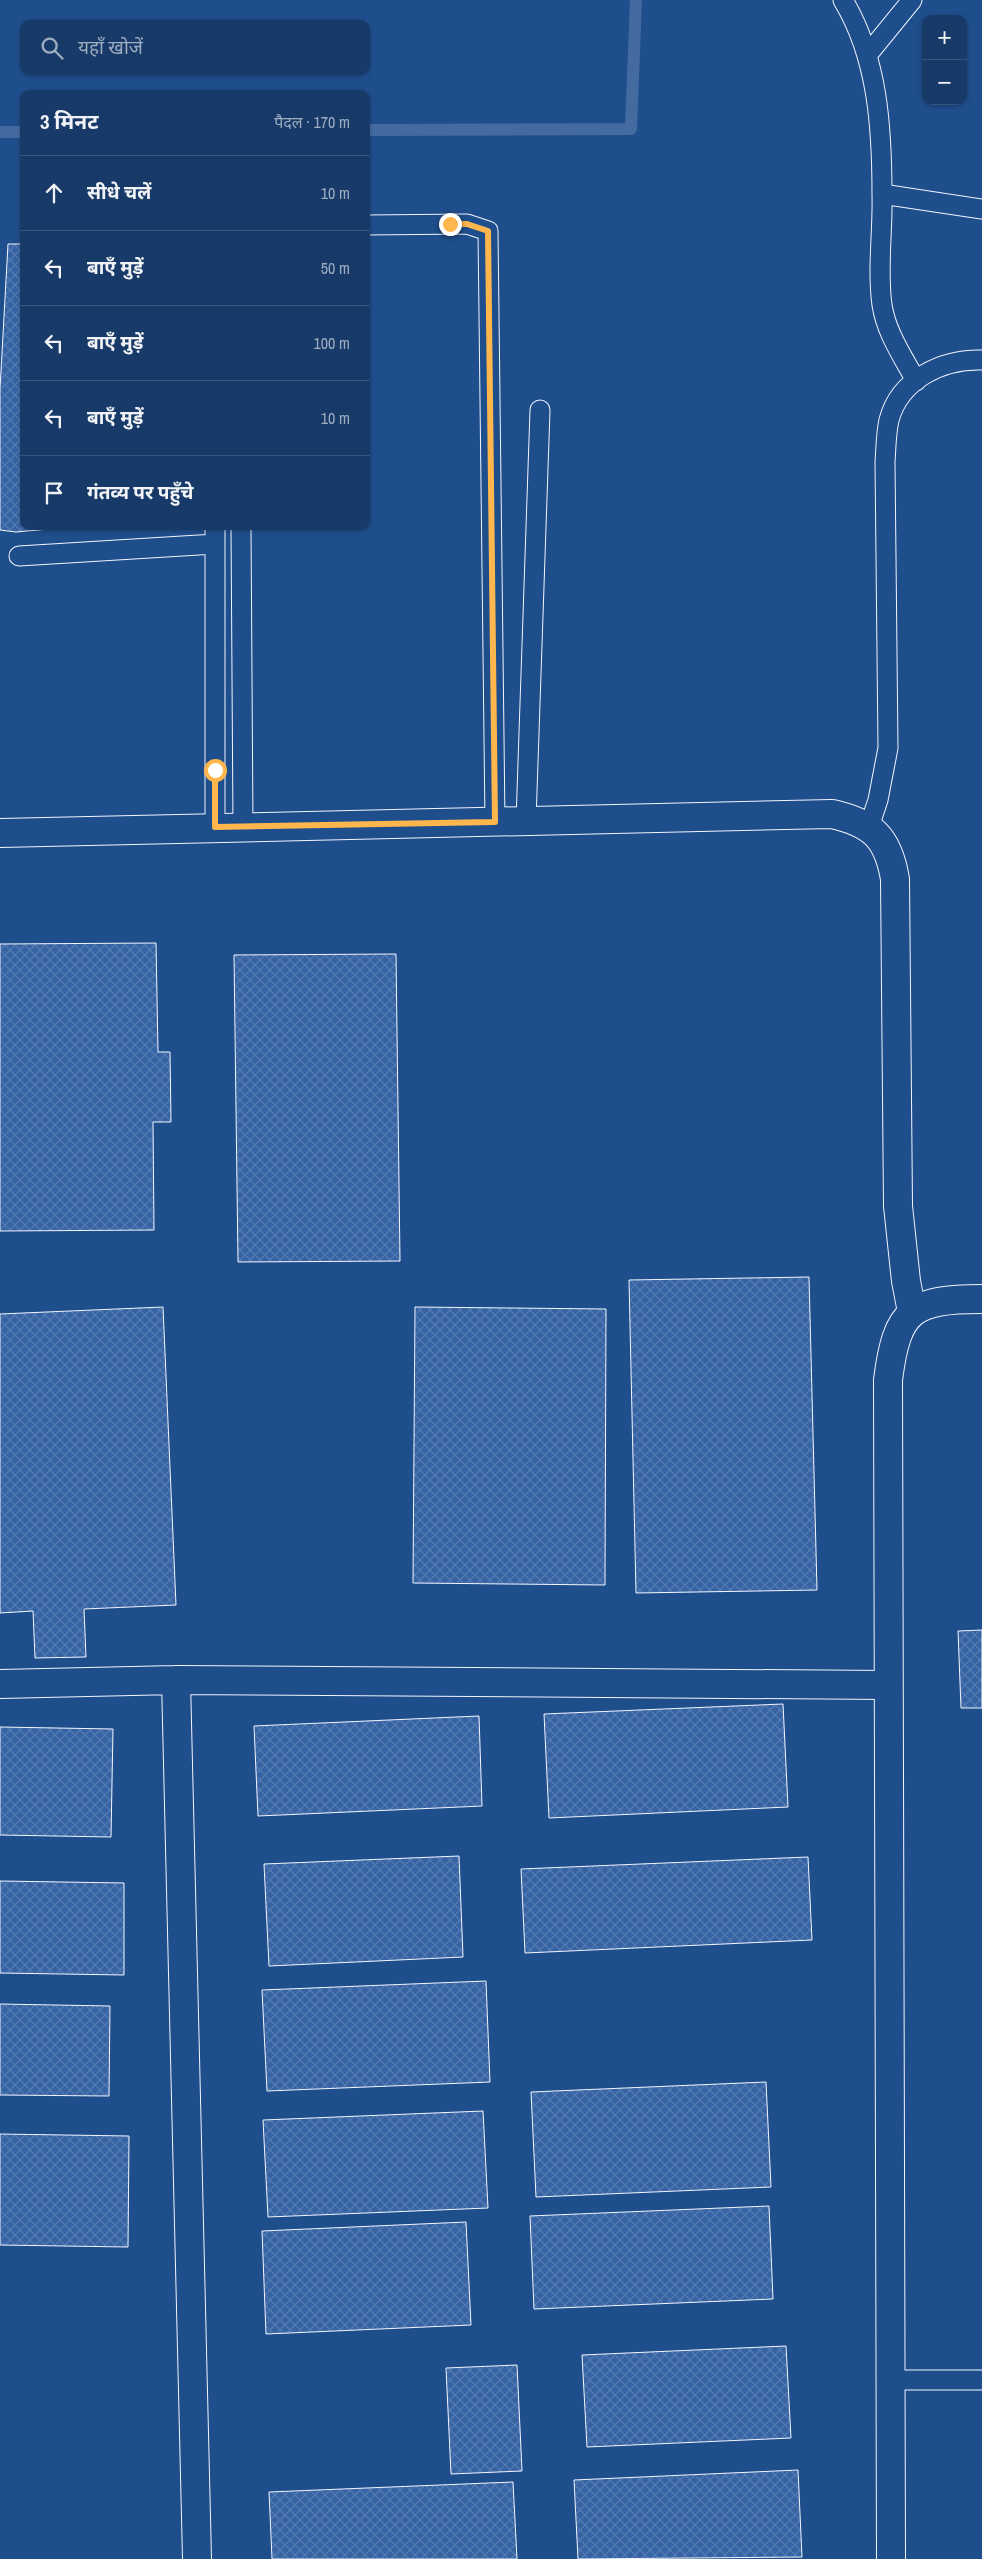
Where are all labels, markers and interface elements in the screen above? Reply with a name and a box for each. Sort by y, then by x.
map controls [922,15,967,105]
button: + [922,15,967,60]
search box [20,20,370,75]
icon: search [38,34,66,62]
text: यहाँ खोजें [78,34,143,60]
button: − [922,60,967,105]
text: 3 मिनट [40,107,98,136]
text: पैदल · 170 m [274,111,350,133]
icon: ahead [40,179,68,207]
text: सीधे चलें [87,179,151,205]
text: 10 m [321,182,350,204]
route end [439,213,462,236]
icon: left [40,254,68,282]
text: बाएँ मुड़ें [87,254,143,280]
text: 50 m [321,257,350,279]
icon: left [40,329,68,357]
text: बाएँ मुड़ें [87,329,143,355]
text: 100 m [314,332,350,354]
icon: left [40,404,68,432]
text: बाएँ मुड़ें [87,404,143,430]
text: 10 m [321,407,350,429]
icon: arrive [40,479,68,507]
text: गंतव्य पर पहुँचे [87,479,193,505]
route start [204,759,227,782]

